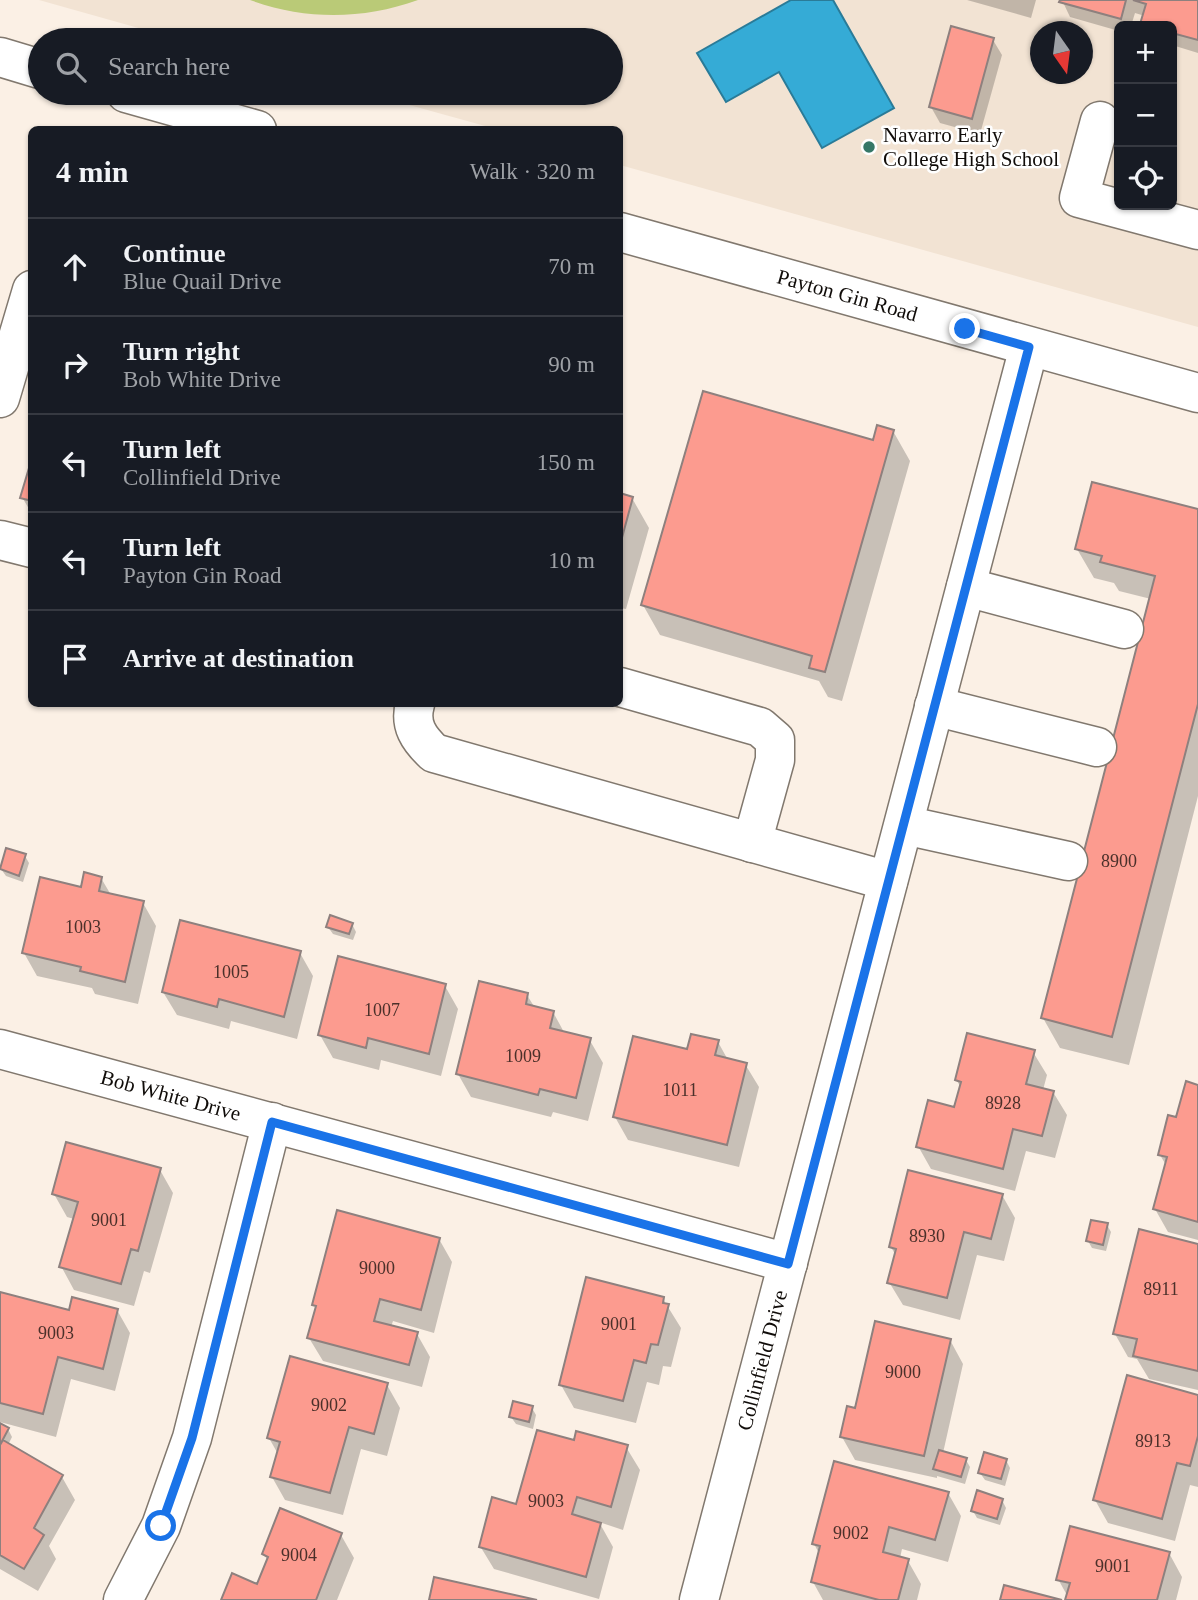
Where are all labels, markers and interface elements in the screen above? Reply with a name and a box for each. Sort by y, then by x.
north arrow [1030,21,1093,84]
map controls [1114,21,1177,210]
button: + [1114,21,1177,84]
search box [28,28,623,105]
icon: search [52,48,90,86]
text: Search here [108,52,230,81]
button: − [1114,84,1177,147]
place label: Navarro Early College High School [883,123,1059,171]
marker: Navarro Early College High School [861,139,877,155]
button: locate [1114,147,1177,210]
text: 4 min [56,155,129,188]
text: Walk · 320 m [470,159,595,184]
text: Continue [123,239,226,268]
icon: ahead [56,248,94,286]
text: 70 m [548,254,595,279]
street label: Payton Gin Road [774,264,921,326]
text: Blue Quail Drive [123,269,281,294]
route end [949,313,980,344]
text: Turn right [123,337,240,366]
icon: right [56,346,94,384]
text: 90 m [548,352,595,377]
text: Bob White Drive [123,367,281,392]
text: Turn left [123,435,221,464]
icon: left [56,444,94,482]
text: 150 m [537,450,595,475]
text: Collinfield Drive [123,465,281,490]
text: Turn left [123,533,221,562]
icon: left [56,542,94,580]
text: 10 m [548,548,595,573]
text: Payton Gin Road [123,563,281,588]
icon: arrive [56,640,94,678]
text: Arrive at destination [123,644,354,673]
house number: 8900 [1101,851,1137,871]
house number: 1003 [65,917,101,937]
house number: 1005 [213,962,249,982]
house number: 1007 [364,1000,400,1020]
house number: 1009 [505,1046,541,1066]
street label: Bob White Drive [98,1065,244,1126]
house number: 1011 [662,1080,698,1100]
house number: 8928 [985,1093,1021,1113]
house number: 9001 [91,1210,127,1230]
house number: 8930 [909,1226,945,1246]
house number: 9000 [359,1258,395,1278]
house number: 8911 [1143,1279,1179,1299]
street label: Collinfield Drive [732,1287,792,1433]
house number: 9001 [601,1314,637,1334]
house number: 9003 [38,1323,74,1343]
house number: 9000 [885,1362,921,1382]
house number: 9002 [311,1395,347,1415]
house number: 8913 [1135,1431,1171,1451]
house number: 9003 [528,1491,564,1511]
route start [145,1510,176,1541]
house number: 9002 [833,1523,869,1543]
house number: 9004 [281,1545,317,1565]
house number: 9001 [1095,1556,1131,1576]

